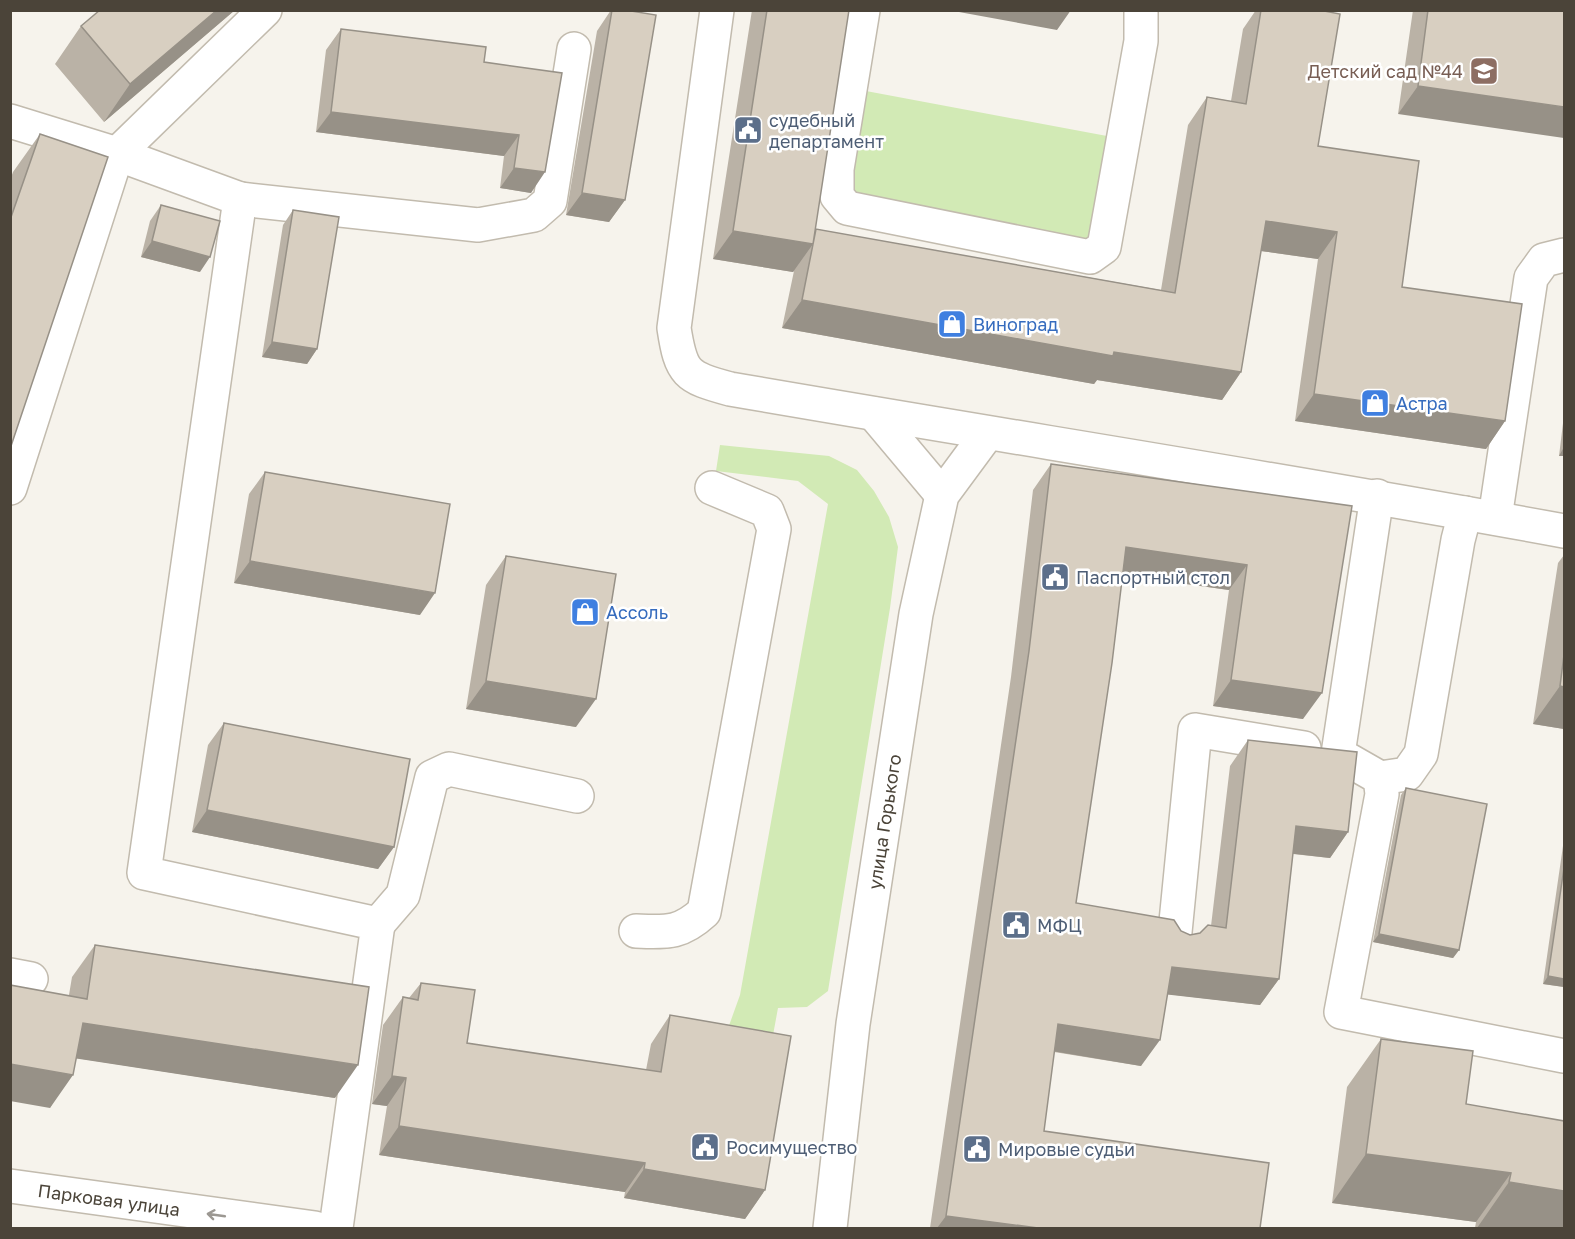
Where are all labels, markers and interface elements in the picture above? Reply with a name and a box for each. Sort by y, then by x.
school or university icon: Детский сад №44 [1468,55,1500,87]
place label: Детский сад №44 [1307,60,1463,82]
place label: судебный департамент [769,109,884,152]
public building icon: судебный департамент [732,114,764,146]
shop icon: Виноград [936,308,968,340]
place label: Виноград [973,313,1058,335]
shop icon: Астра [1359,387,1391,419]
place label: Астра [1396,392,1448,414]
public building icon: Паспортный стол [1039,561,1071,593]
place label: Паспортный стол [1076,566,1230,588]
shop icon: Ассоль [569,596,601,628]
place label: Ассоль [606,601,668,623]
street label: улица Горького [863,753,905,891]
public building icon: МФЦ [1000,909,1032,941]
place label: МФЦ [1037,914,1082,936]
public building icon: Росимущество [689,1131,721,1163]
public building icon: Мировые судьи [961,1133,993,1165]
place label: Росимущество [726,1136,857,1158]
place label: Мировые судьи [998,1138,1135,1160]
street label: Парковая улица [37,1179,182,1220]
one-way arrow [207,1209,226,1220]

